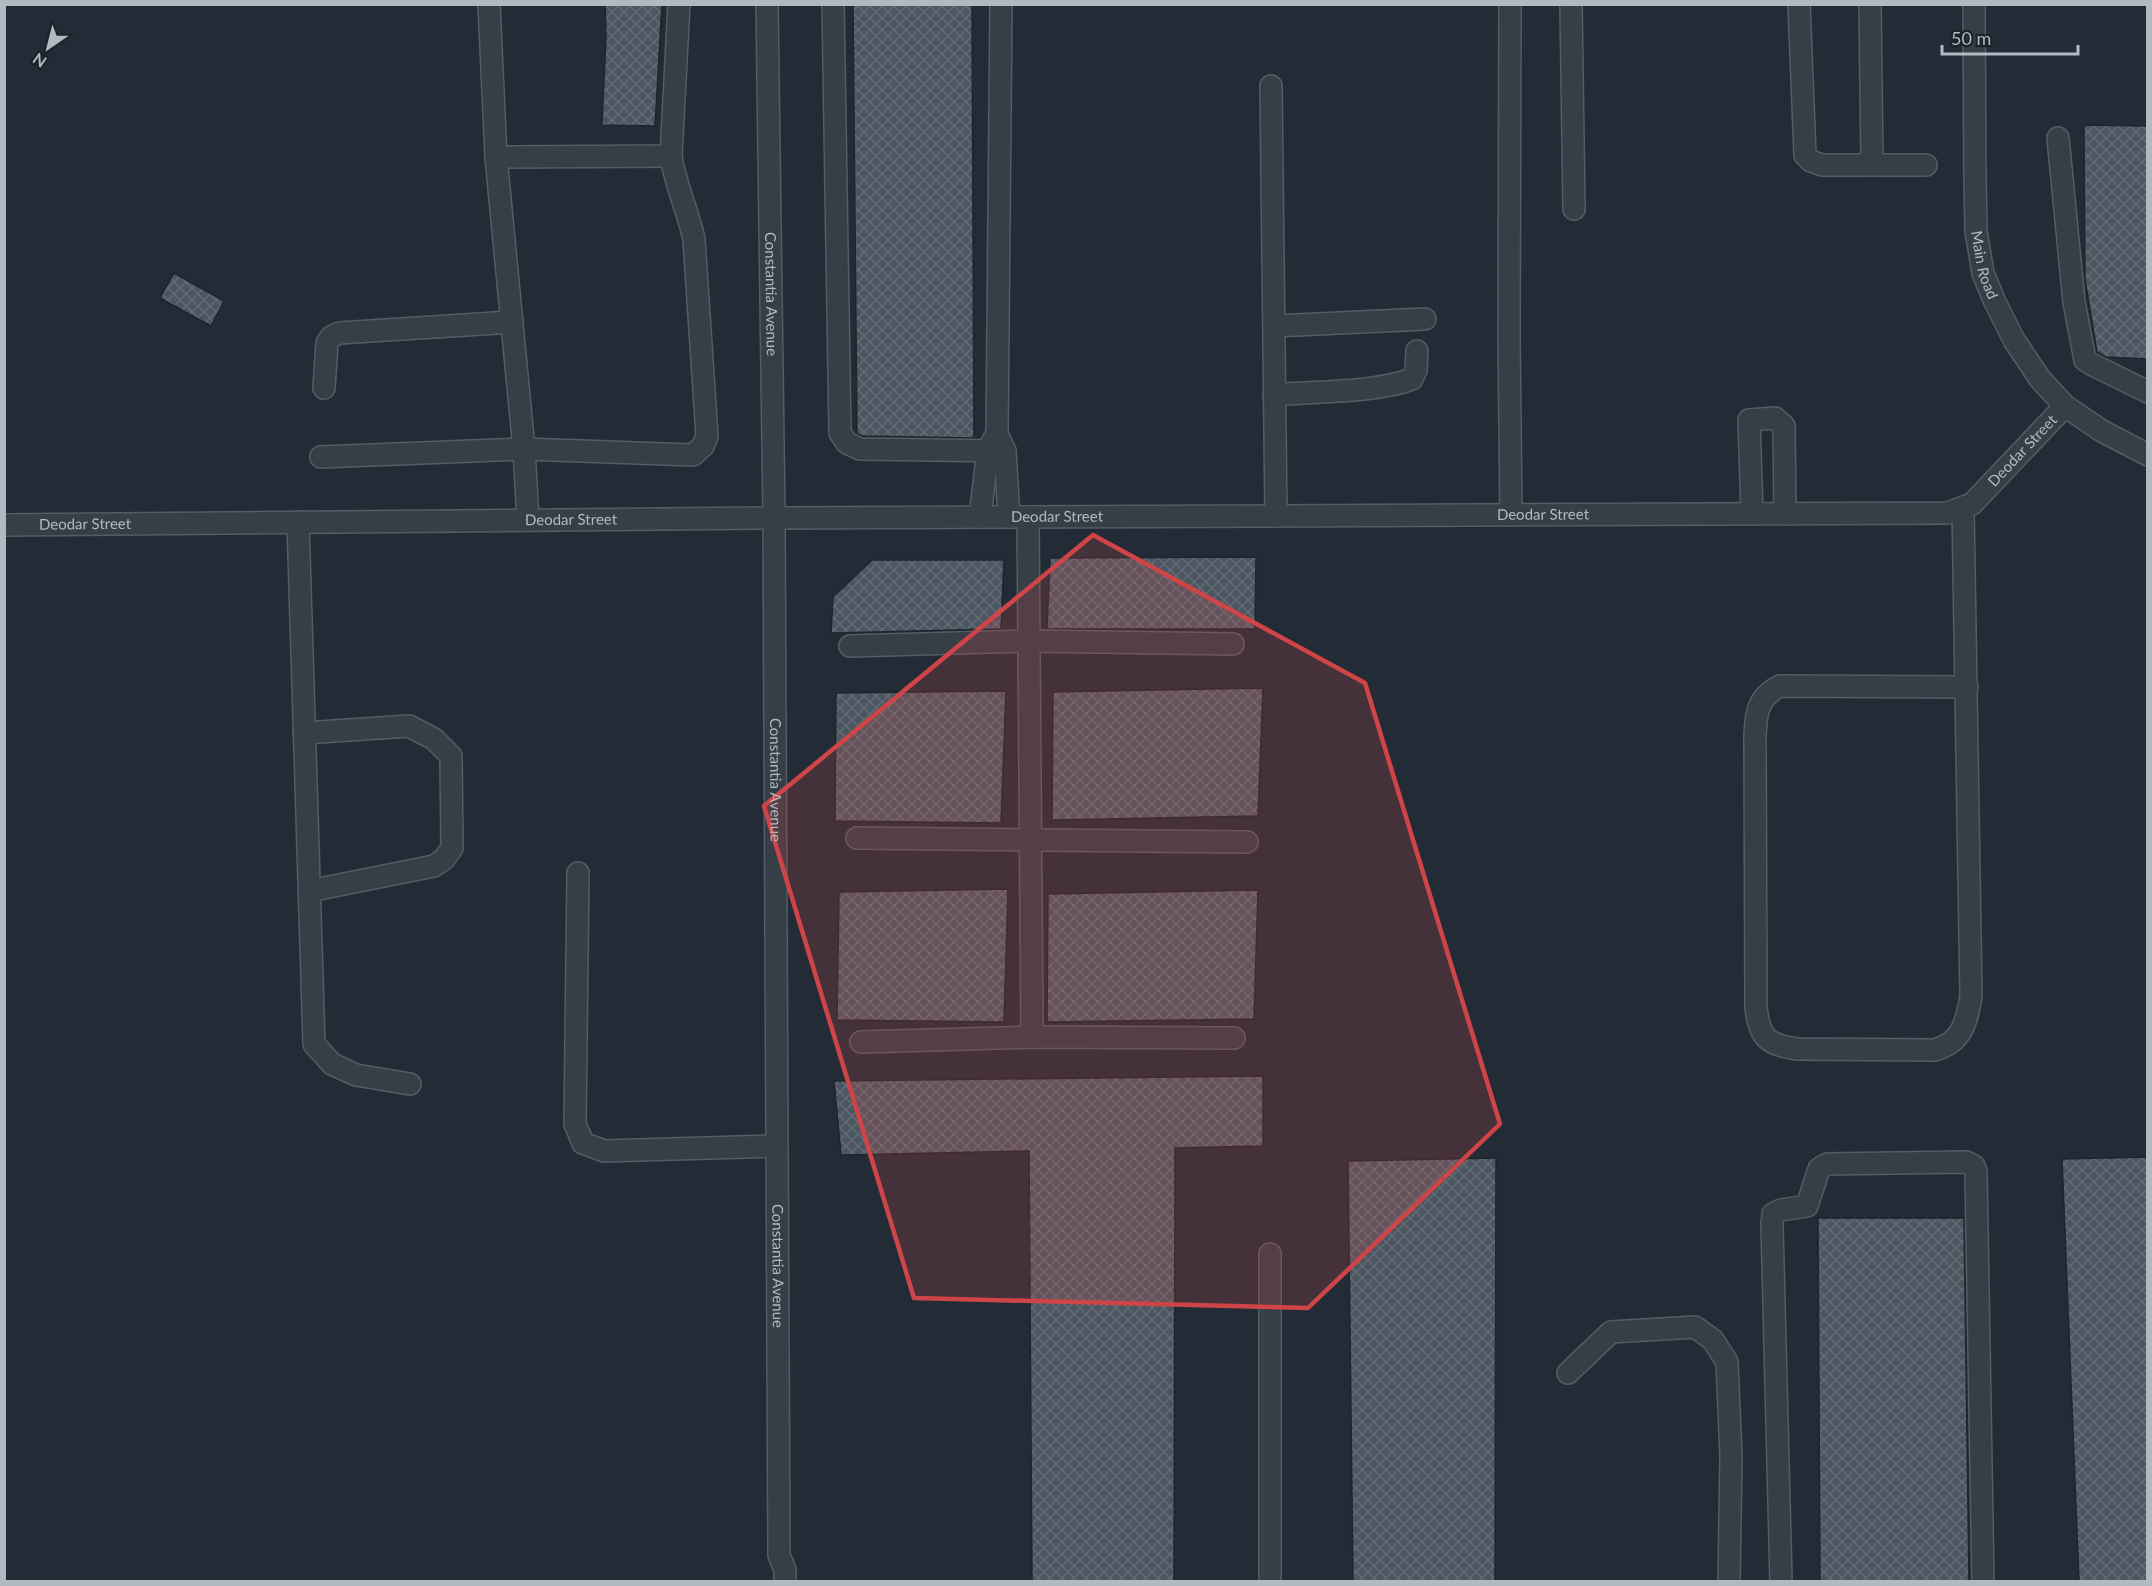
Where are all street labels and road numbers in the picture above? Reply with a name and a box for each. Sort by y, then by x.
street label: Main Road [1968,229,2003,302]
street label: Constantia Avenue [762,232,782,356]
street label: Deodar Street [1984,410,2060,490]
street label: Deodar Street [1497,505,1590,523]
street label: Deodar Street [1011,507,1104,525]
street label: Deodar Street [525,509,618,528]
street label: Deodar Street [39,514,132,533]
street label: Constantia Avenue [767,718,786,842]
street label: Constantia Avenue [769,1204,788,1328]

